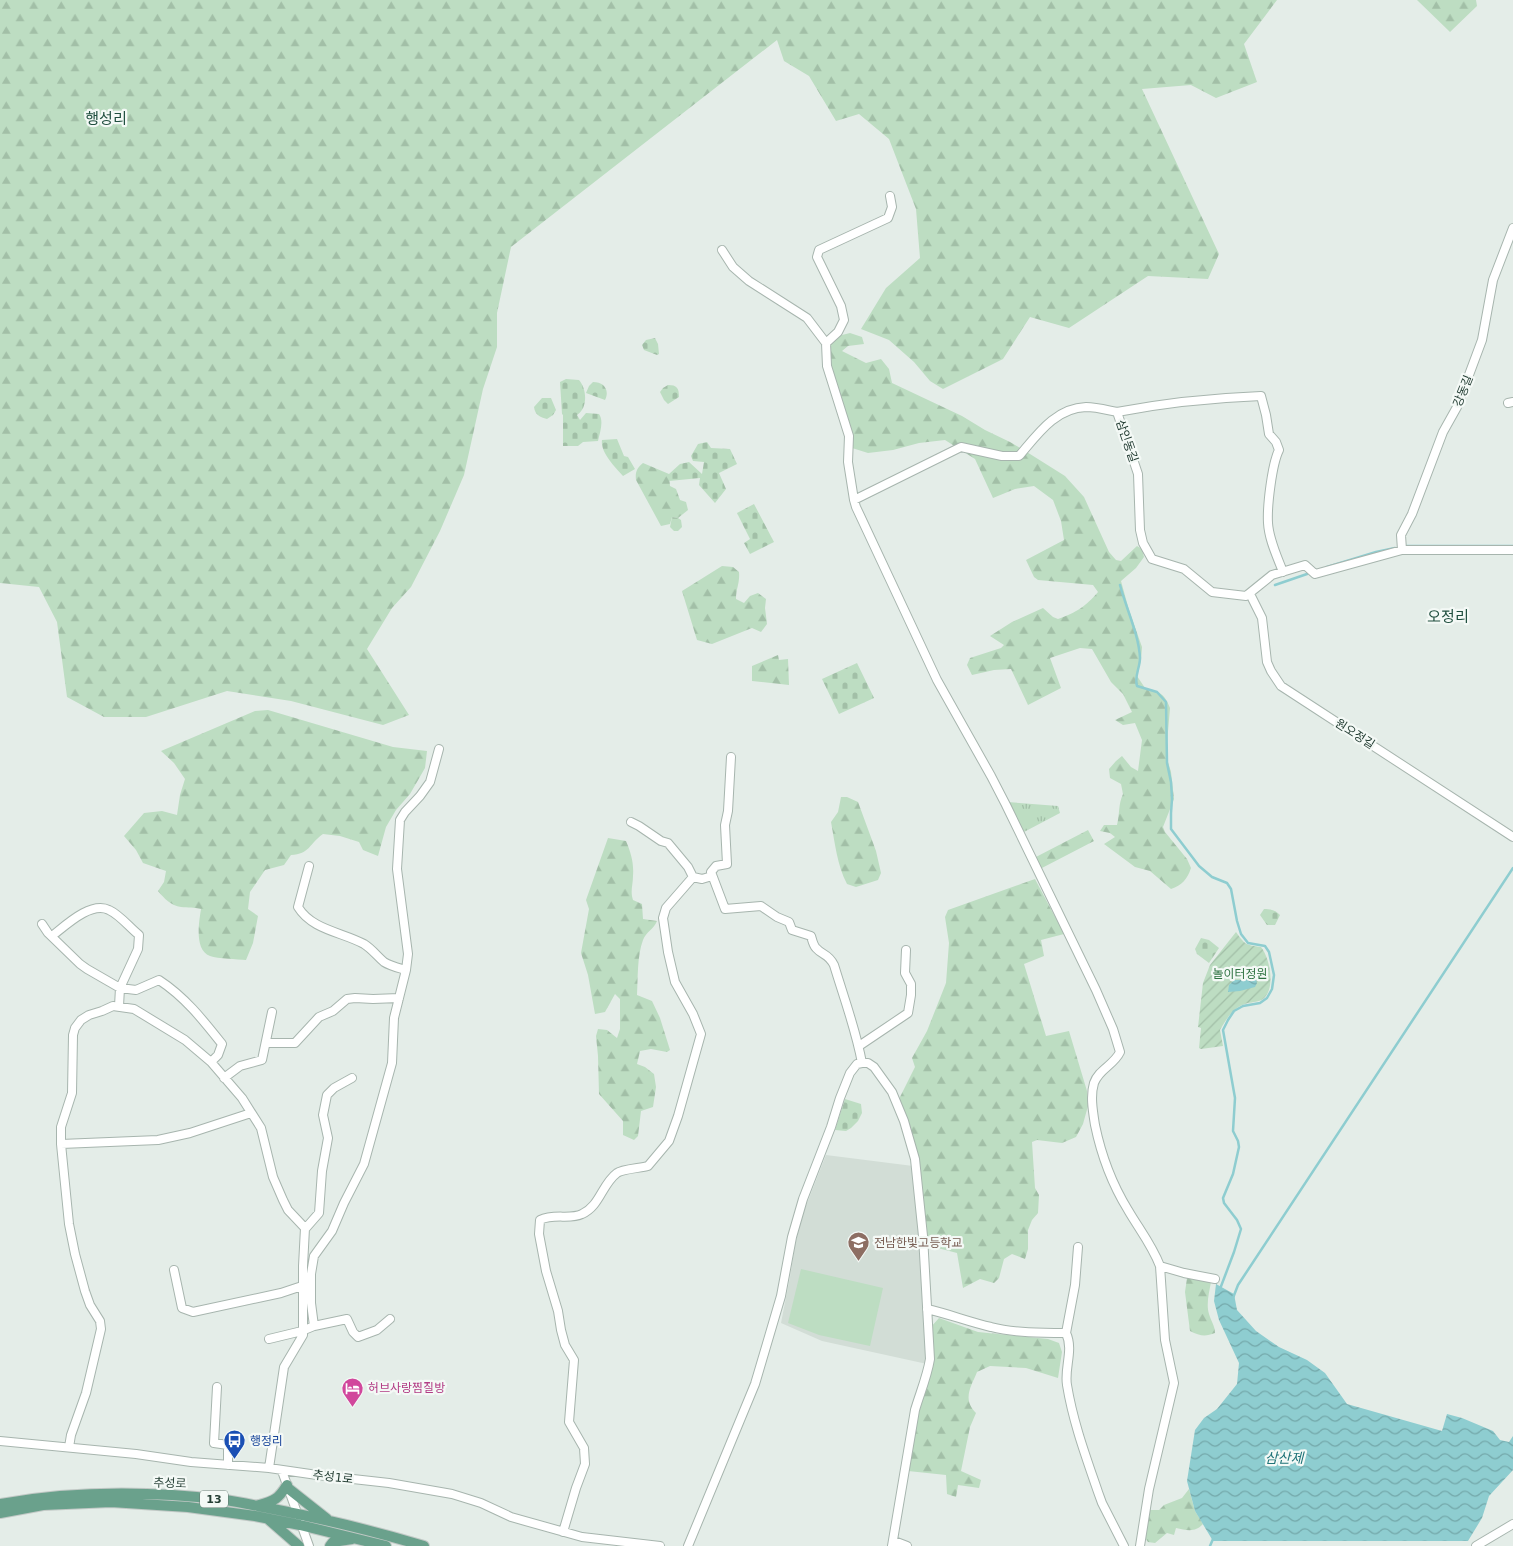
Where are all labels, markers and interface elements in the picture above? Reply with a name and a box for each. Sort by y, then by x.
district label: 행성리 [85,110,127,128]
street label: 강동길 [1450,373,1476,409]
street label: 삼인동길 [1113,418,1141,464]
district label: 오정리 [1427,608,1469,626]
street label: 원오정길 [1333,716,1377,752]
park label: 놀이터정원 [1212,967,1268,981]
school or university icon: 전남한빛고등학교 [846,1231,870,1262]
place label: 전남한빛고등학교 [874,1236,962,1250]
hotel icon: 허브사랑찜질방 [340,1376,364,1407]
place label: 허브사랑찜질방 [368,1381,445,1395]
bus stop icon: 행정리 [222,1429,246,1460]
place label: 행정리 [250,1434,283,1448]
water label: 삼산제 [1265,1450,1305,1466]
street label: 추성1로 [312,1468,354,1486]
street label: 추성로 [153,1475,187,1491]
road number: 13 [200,1490,228,1508]

